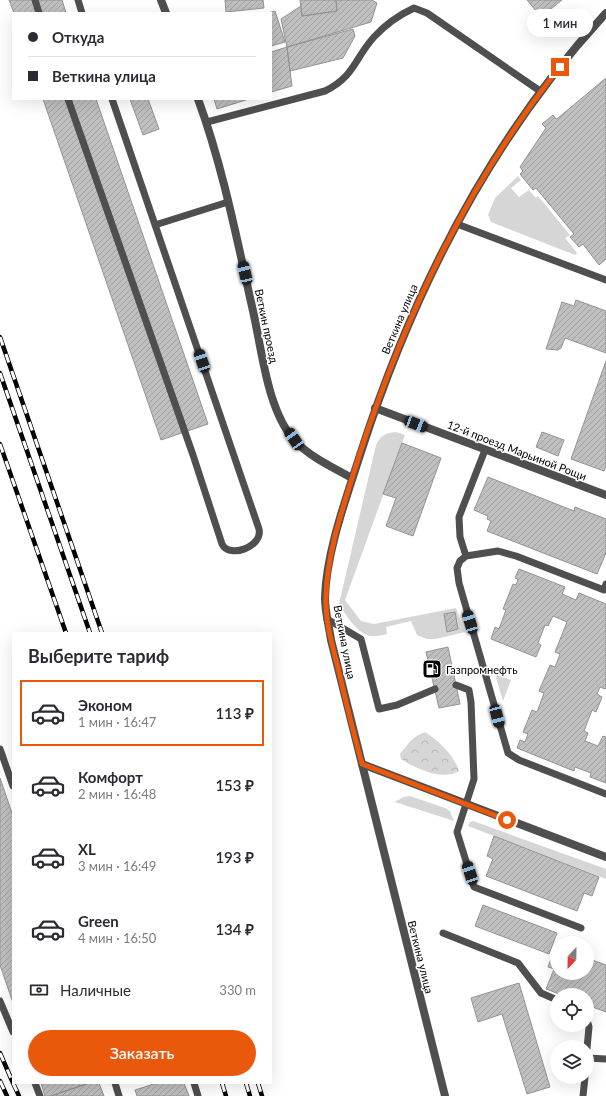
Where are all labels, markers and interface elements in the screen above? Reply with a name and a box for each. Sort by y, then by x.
callout: 1 мин [527,9,593,37]
text: 1 мин [543,15,577,31]
text: Откуда [52,28,104,46]
route end [551,58,569,76]
text: Веткина улица [52,67,156,85]
car [236,260,254,286]
street label: Веткина улица [378,282,420,356]
street label: Веткин проезд [253,288,281,364]
car [192,348,212,374]
car [403,414,429,434]
street label: 12-й проезд Марьиной Рощи [446,417,588,483]
car [282,426,306,452]
street label: Веткина улица [331,604,359,680]
car [461,609,479,635]
text: Выберите тариф [28,645,169,667]
fuel station icon: Газпромнефть [421,658,443,680]
place label: Газпромнефть [446,663,517,676]
icon: car [30,695,66,731]
text: Эконом [78,696,132,714]
car [488,703,506,729]
text: 113 ₽ [215,704,254,722]
text: 1 мин · 16:47 [78,714,156,730]
icon: car [30,767,66,803]
text: Комфорт [78,768,143,786]
text: 153 ₽ [215,776,254,794]
text: 2 мин · 16:48 [78,786,156,802]
route start [498,811,516,829]
icon: car [30,839,66,875]
text: XL [78,840,96,858]
text: 193 ₽ [215,848,254,866]
text: 3 мин · 16:49 [78,858,156,874]
car [461,860,479,886]
icon: car [30,911,66,947]
text: Green [78,912,119,930]
street label: Веткина улица [406,919,436,995]
text: 134 ₽ [215,920,254,938]
text: 4 мин · 16:50 [78,930,156,946]
north arrow [550,936,594,980]
map controls [550,936,594,1084]
icon: cash [28,979,50,1001]
text: Наличные [60,981,131,999]
text: 330 m [219,982,256,998]
button: locate [550,988,594,1032]
button: Заказать [28,1030,256,1076]
button: layers [550,1040,594,1084]

